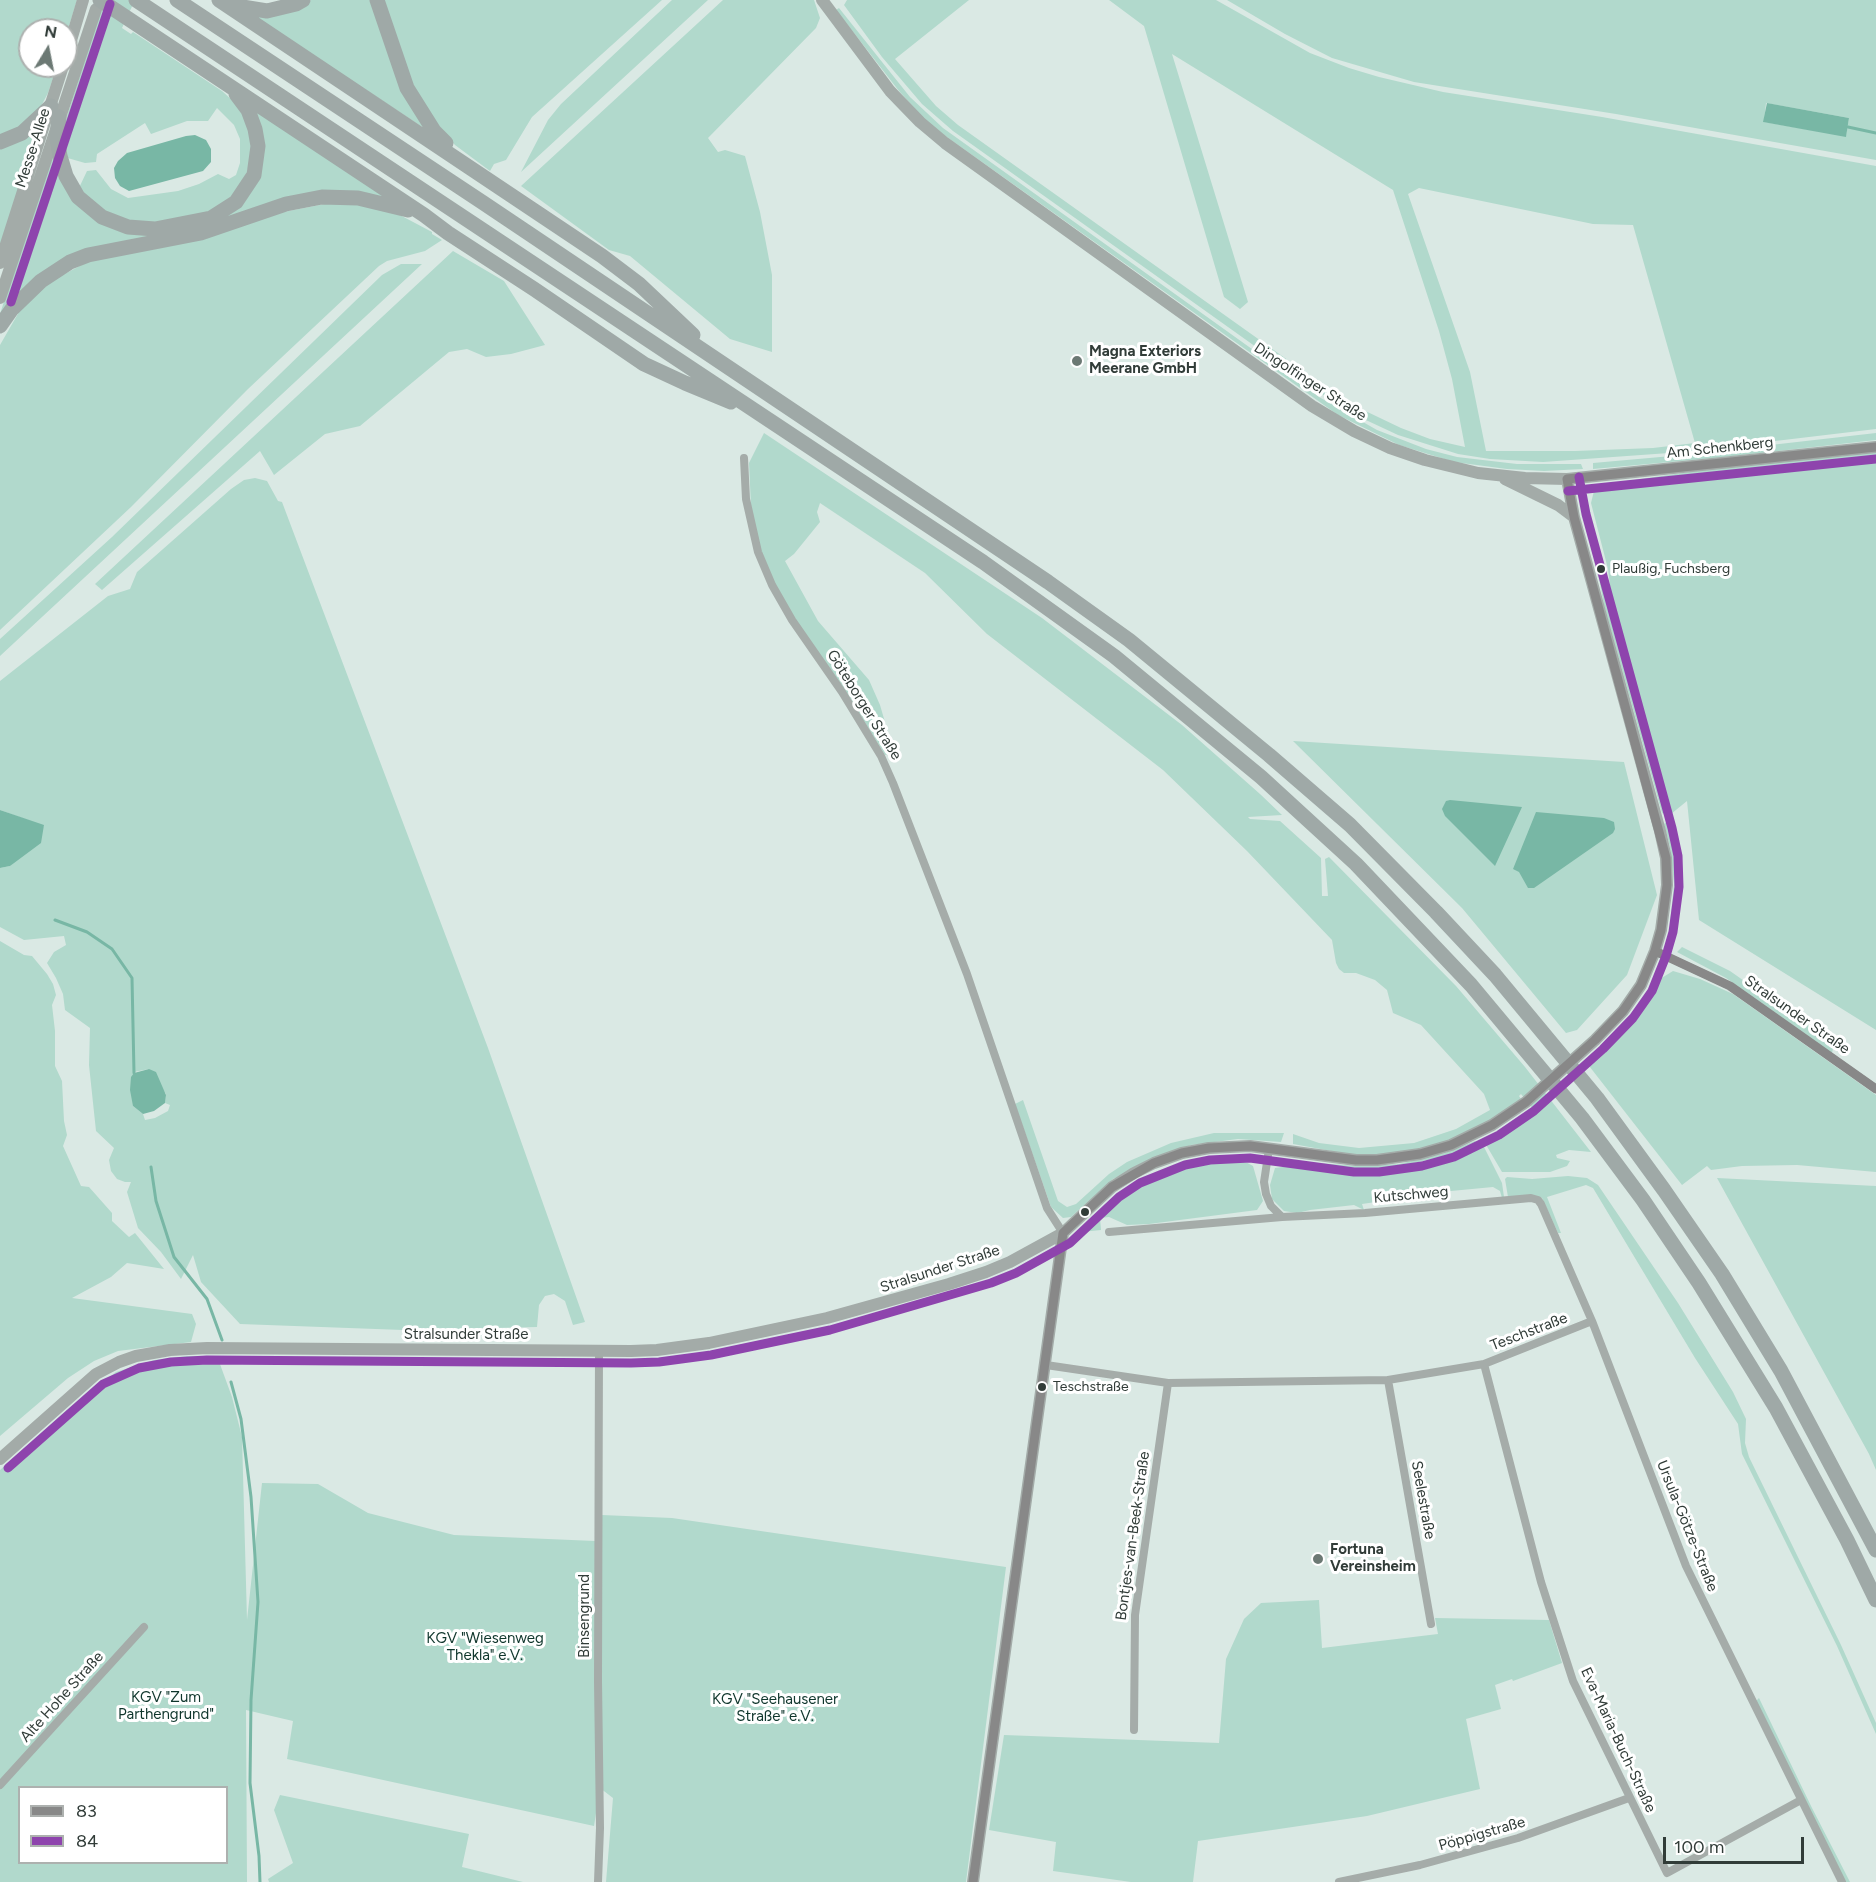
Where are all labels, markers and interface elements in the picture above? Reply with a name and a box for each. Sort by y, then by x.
north arrow [18,18,78,78]
text: N [43,21,59,42]
street label: Messe-Allee [12,106,54,190]
street label: Dingolfinger Straße [1250,339,1370,425]
place label: Magna Exteriors Meerane GmbH [1089,343,1201,378]
marker: Magna Exteriors Meerane GmbH [1070,354,1084,368]
street label: Am Schenkberg [1666,433,1774,463]
place label: Plaußig, Fuchsberg [1612,561,1730,577]
marker: Plaußig, Fuchsberg [1595,563,1607,575]
street label: Göteborger Straße [823,647,905,763]
street label: Stralsunder Straße [1741,972,1853,1058]
street label: Kutschweg [1373,1183,1449,1207]
unlabelled marker [1079,1206,1091,1218]
street label: Stralsunder Straße [878,1241,1002,1297]
street label: Teschstraße [1488,1309,1570,1355]
street label: Stralsunder Straße [404,1326,528,1344]
place label: Teschstraße [1053,1379,1129,1395]
marker: Teschstraße [1036,1381,1048,1393]
street label: Bontjes-van-Beek-Straße [1112,1450,1154,1622]
street label: Ursula-Götze-Straße [1652,1458,1722,1594]
street label: Seelestraße [1407,1459,1439,1541]
place label: Fortuna Vereinsheim [1330,1541,1416,1576]
marker: Fortuna Vereinsheim [1311,1552,1325,1566]
street label: Binsengrund [576,1574,594,1658]
park label: KGV "Wiesenweg Thekla" e.V. [426,1630,544,1665]
street label: Alte Hohe Straße [17,1648,107,1746]
street label: Eva-Maria-Buch-Straße [1577,1665,1659,1815]
park label: KGV "Zum Parthengrund" [118,1689,214,1724]
park label: KGV "Seehausener Straße" e.V. [712,1691,838,1726]
legend [18,1786,228,1864]
text: 83 [76,1800,97,1822]
street label: Pöppigstraße [1437,1813,1527,1855]
scale bar [1666,1825,1807,1863]
text: 84 [76,1830,98,1852]
text: 100 m [1674,1836,1724,1858]

